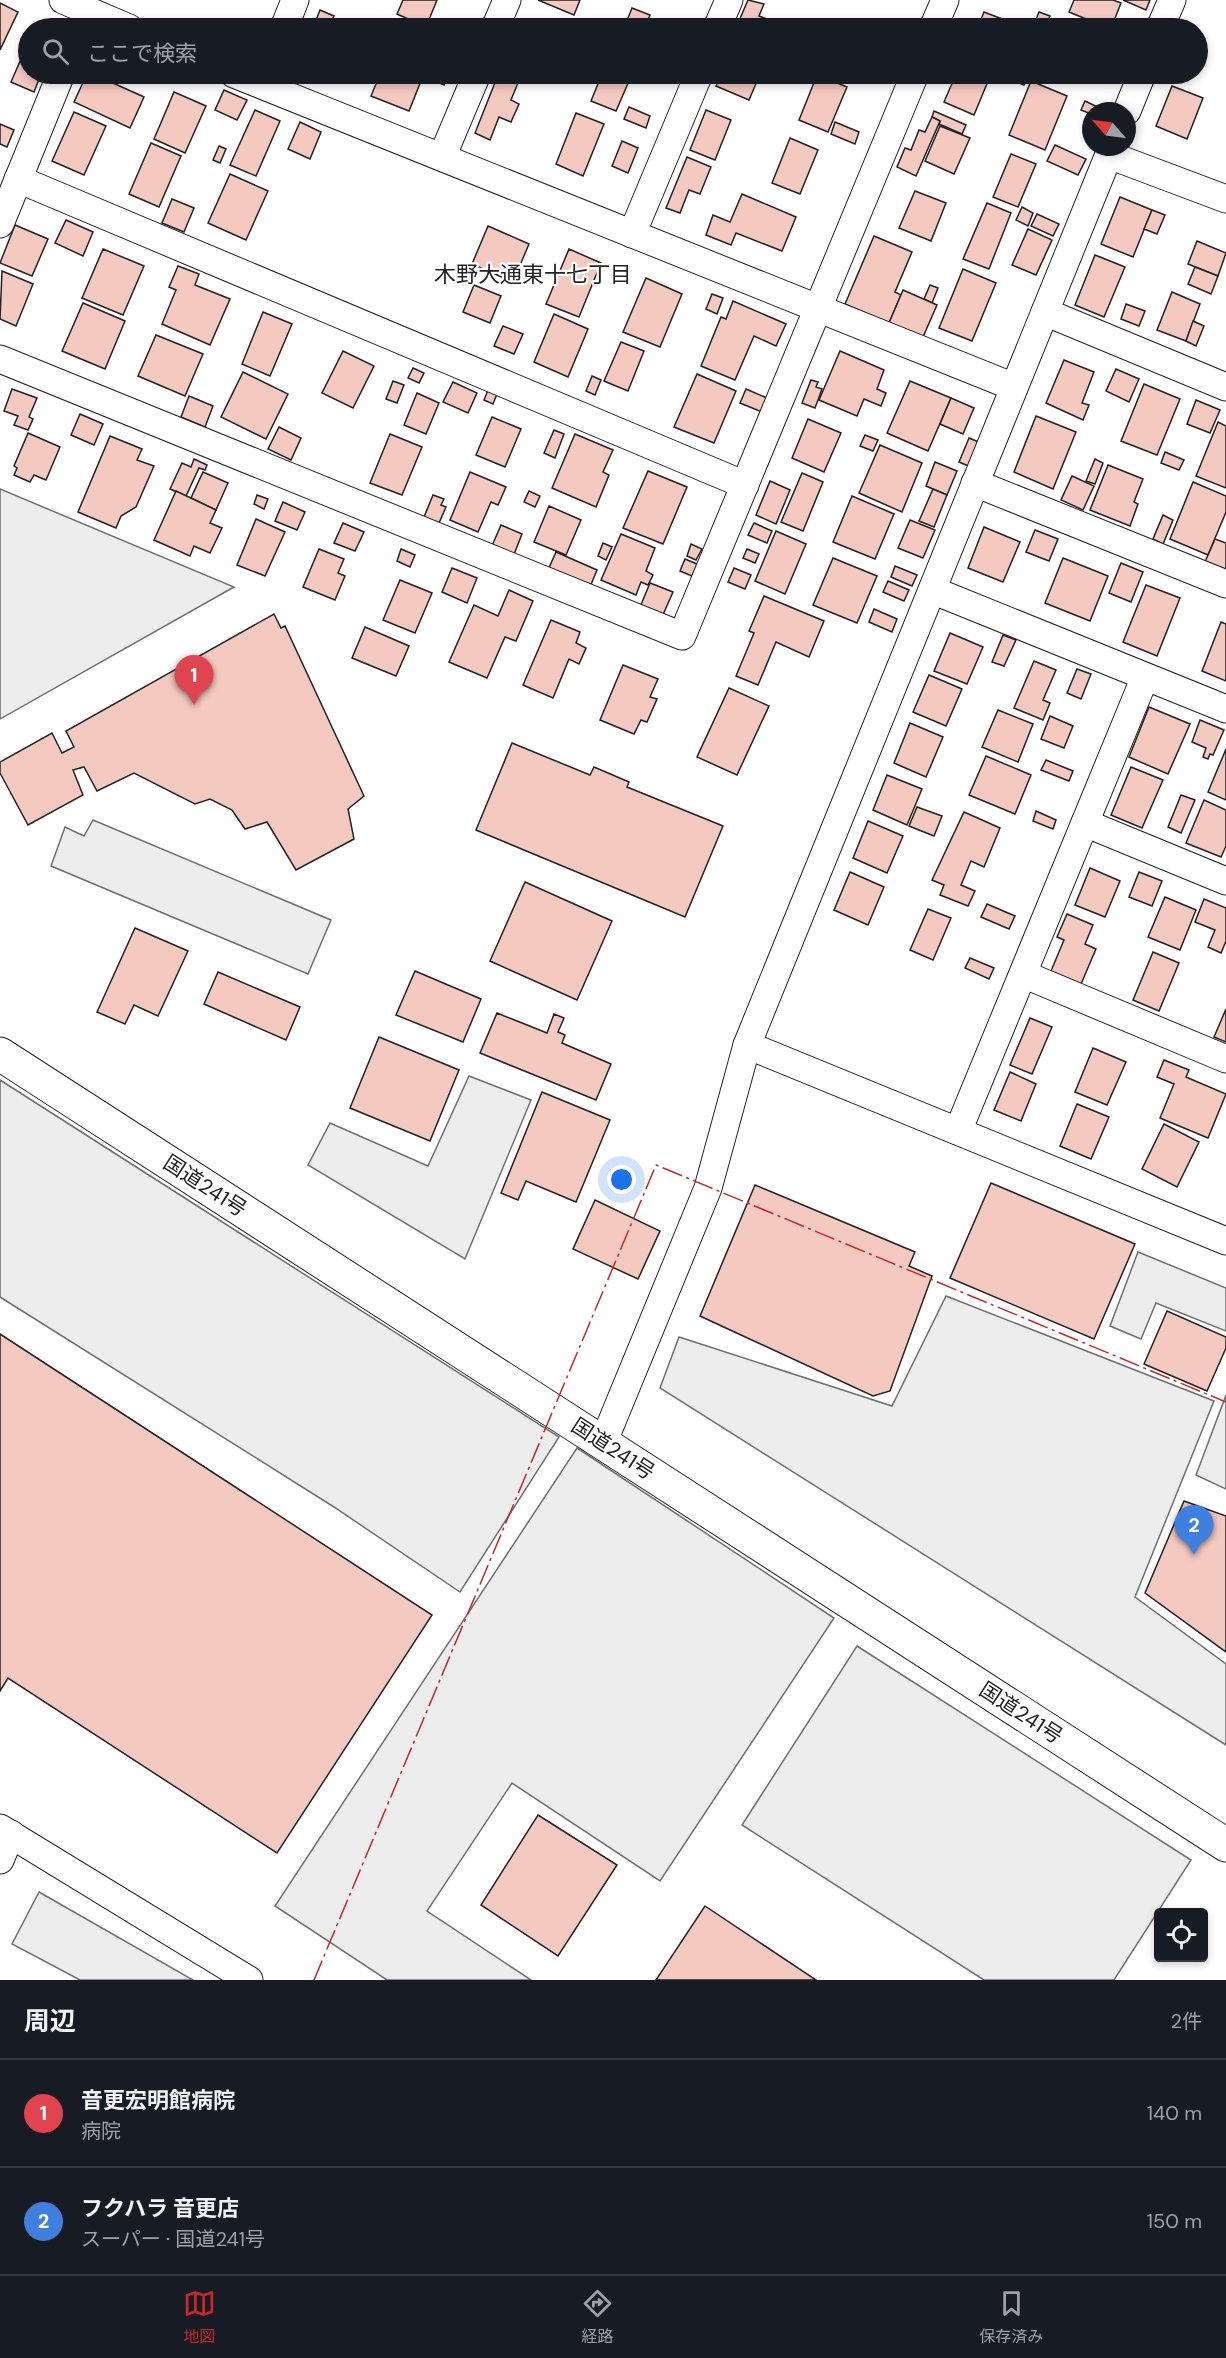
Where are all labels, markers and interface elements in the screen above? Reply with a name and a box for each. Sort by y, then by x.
search box [18,18,1208,84]
icon: search [39,35,72,68]
text: ここで検索 [87,39,197,68]
north arrow [1082,102,1136,156]
district label: 木野大通東十七丁目 [434,260,632,289]
pin: 1 [174,656,214,705]
street label: 国道241号 [158,1149,252,1223]
your location [607,1165,636,1194]
street label: 国道241号 [566,1412,660,1486]
pin: 2 [1174,1506,1214,1555]
street label: 国道241号 [974,1676,1068,1750]
map controls [1154,1908,1208,1962]
button: locate [1154,1908,1208,1962]
text: 周辺 [24,2004,76,2038]
text: 2件 [1170,2008,1202,2034]
text: 音更宏明館病院 [81,2086,235,2115]
text: 1 [40,2100,47,2126]
text: 140 m [1147,2100,1202,2126]
text: 病院 [81,2118,121,2144]
text: フクハラ 音更店 [81,2194,239,2223]
text: 2 [38,2208,49,2234]
text: 150 m [1147,2208,1202,2234]
text: スーパー · 国道241号 [81,2226,265,2252]
tab: 地図 [183,2287,216,2347]
tab: 経路 [581,2287,614,2347]
tab: 保存済み [979,2287,1043,2347]

